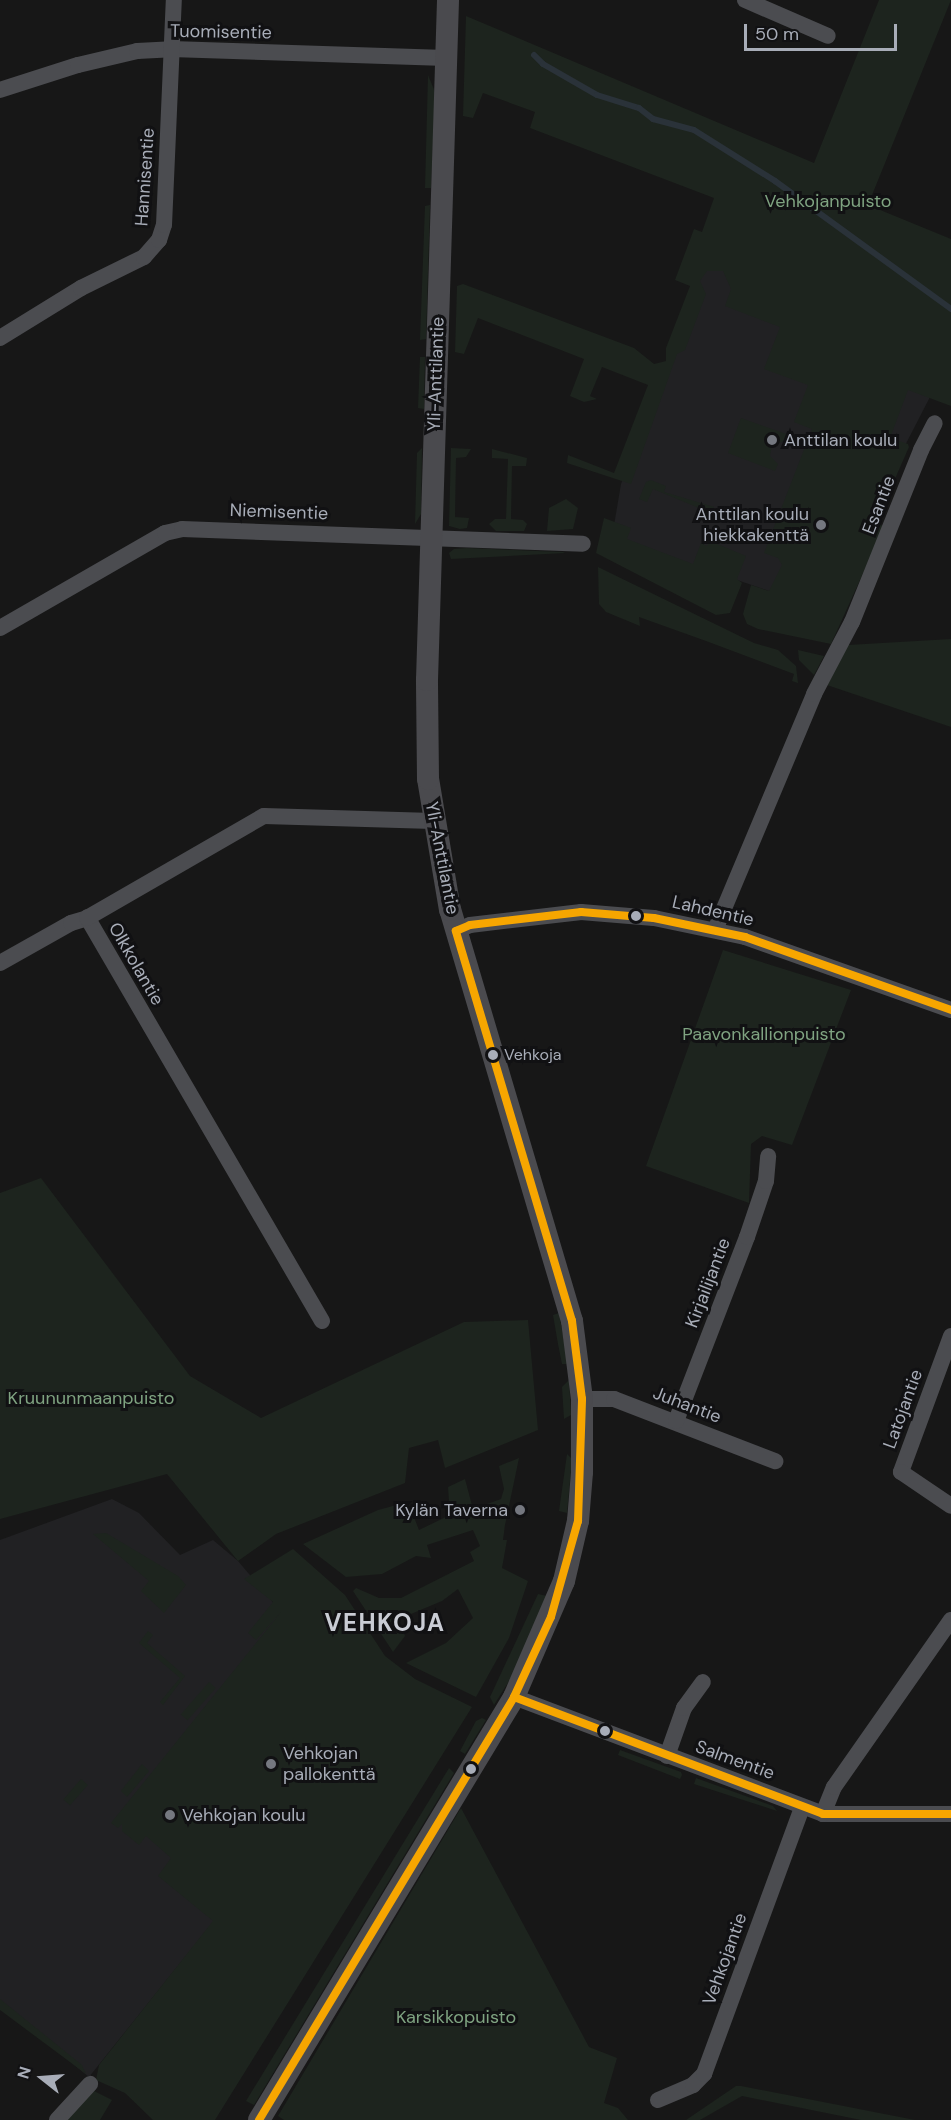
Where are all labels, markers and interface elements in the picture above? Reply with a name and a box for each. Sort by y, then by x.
scale bar [747,12,900,50]
street label: Tuomisentie [170,20,272,44]
text: 50 m [755,22,799,46]
street label: Hannisentie [131,127,159,227]
park label: Vehkojanpuisto [764,190,892,212]
street label: Yli-Anttilantie [423,316,449,432]
place label: Anttilan koulu [784,429,897,451]
marker: Anttilan koulu [765,433,779,447]
street label: Esantie [858,473,900,537]
street label: Niemisentie [229,499,329,525]
place label: Anttilan koulu hiekkakenttä [696,504,809,546]
marker: Anttilan koulu hiekkakenttä [814,518,828,532]
street label: Yli-Anttilantie [420,800,464,916]
street label: Lahdentie [670,891,756,931]
unlabelled marker [630,910,642,922]
street label: Olkkolantie [104,919,168,1009]
park label: Paavonkallionpuisto [682,1023,846,1045]
place label: Vehkoja [504,1045,562,1065]
marker: Vehkoja [487,1049,499,1061]
street label: Kirjailijantie [681,1235,735,1331]
street label: Latojantie [879,1366,927,1452]
street label: Juhantie [650,1382,724,1428]
park label: Kruununmaanpuisto [8,1387,174,1409]
place label: Kylän Taverna [395,1499,508,1521]
marker: Kylän Taverna [513,1503,527,1517]
district label: VEHKOJA [324,1609,446,1637]
unlabelled marker [599,1725,611,1737]
street label: Salmentie [693,1736,777,1784]
place label: Vehkojan pallokenttä [283,1743,376,1786]
marker: Vehkojan pallokenttä [264,1757,278,1771]
unlabelled marker [465,1763,477,1775]
place label: Vehkojan koulu [182,1804,306,1826]
marker: Vehkojan koulu [163,1808,177,1822]
street label: Vehkojantie [698,1910,752,2008]
park label: Karsikkopuisto [396,2006,516,2028]
north arrow [12,2048,72,2108]
text: N [13,2064,36,2081]

